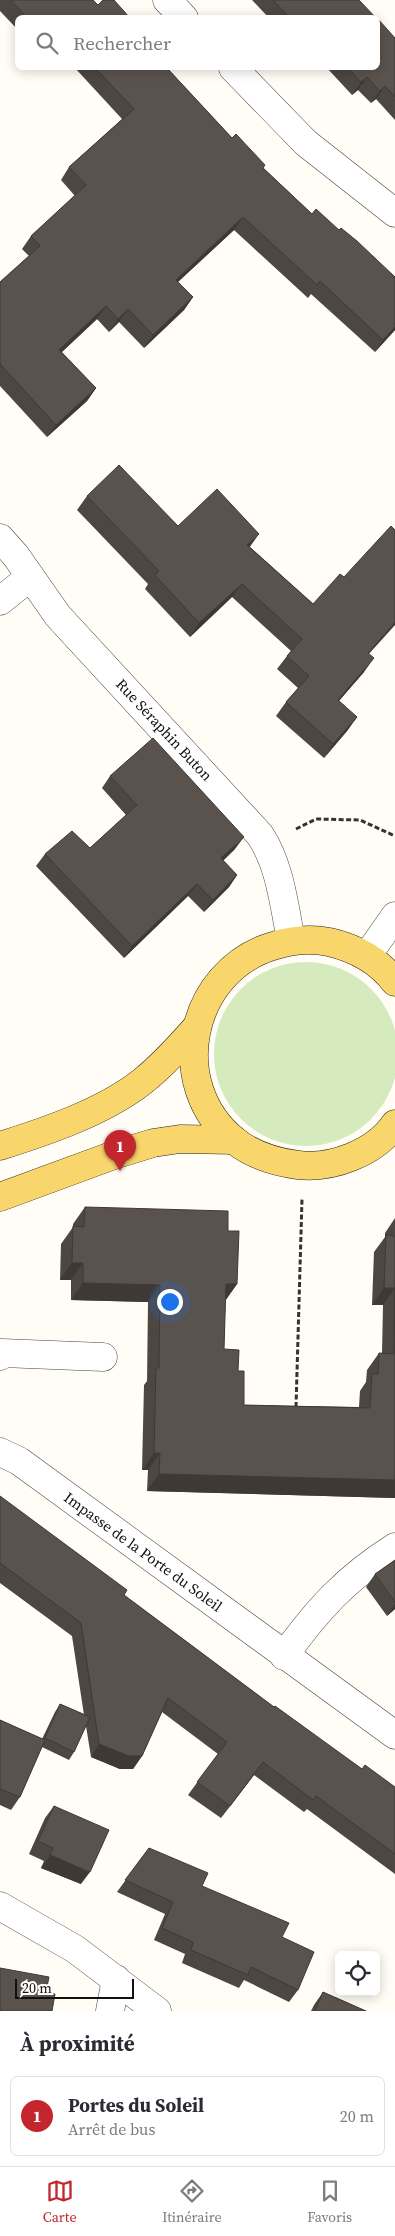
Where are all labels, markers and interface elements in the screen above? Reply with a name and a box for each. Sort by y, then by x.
search box [15,15,380,70]
icon: search [33,29,61,57]
text: Rechercher [73,30,171,56]
street label: Rue Séraphin Buton [111,674,217,785]
pin: 1 [104,1130,136,1171]
your location [157,1289,183,1315]
street label: Impasse de la Porte du Soleil [60,1487,227,1617]
map controls [335,1951,380,1996]
button: locate [335,1951,380,1996]
scale bar [15,1976,134,1999]
text: 20 m [22,1978,52,1998]
text: À proximité [20,2029,135,2058]
text: Portes du Soleil [68,2092,204,2118]
text: 1 [33,2105,41,2127]
text: 20 m [340,2105,374,2127]
text: Arrêt de bus [68,2118,155,2140]
tab: Carte [43,2177,77,2227]
tab: Itinéraire [162,2177,222,2227]
tab: Favoris [307,2177,352,2227]

